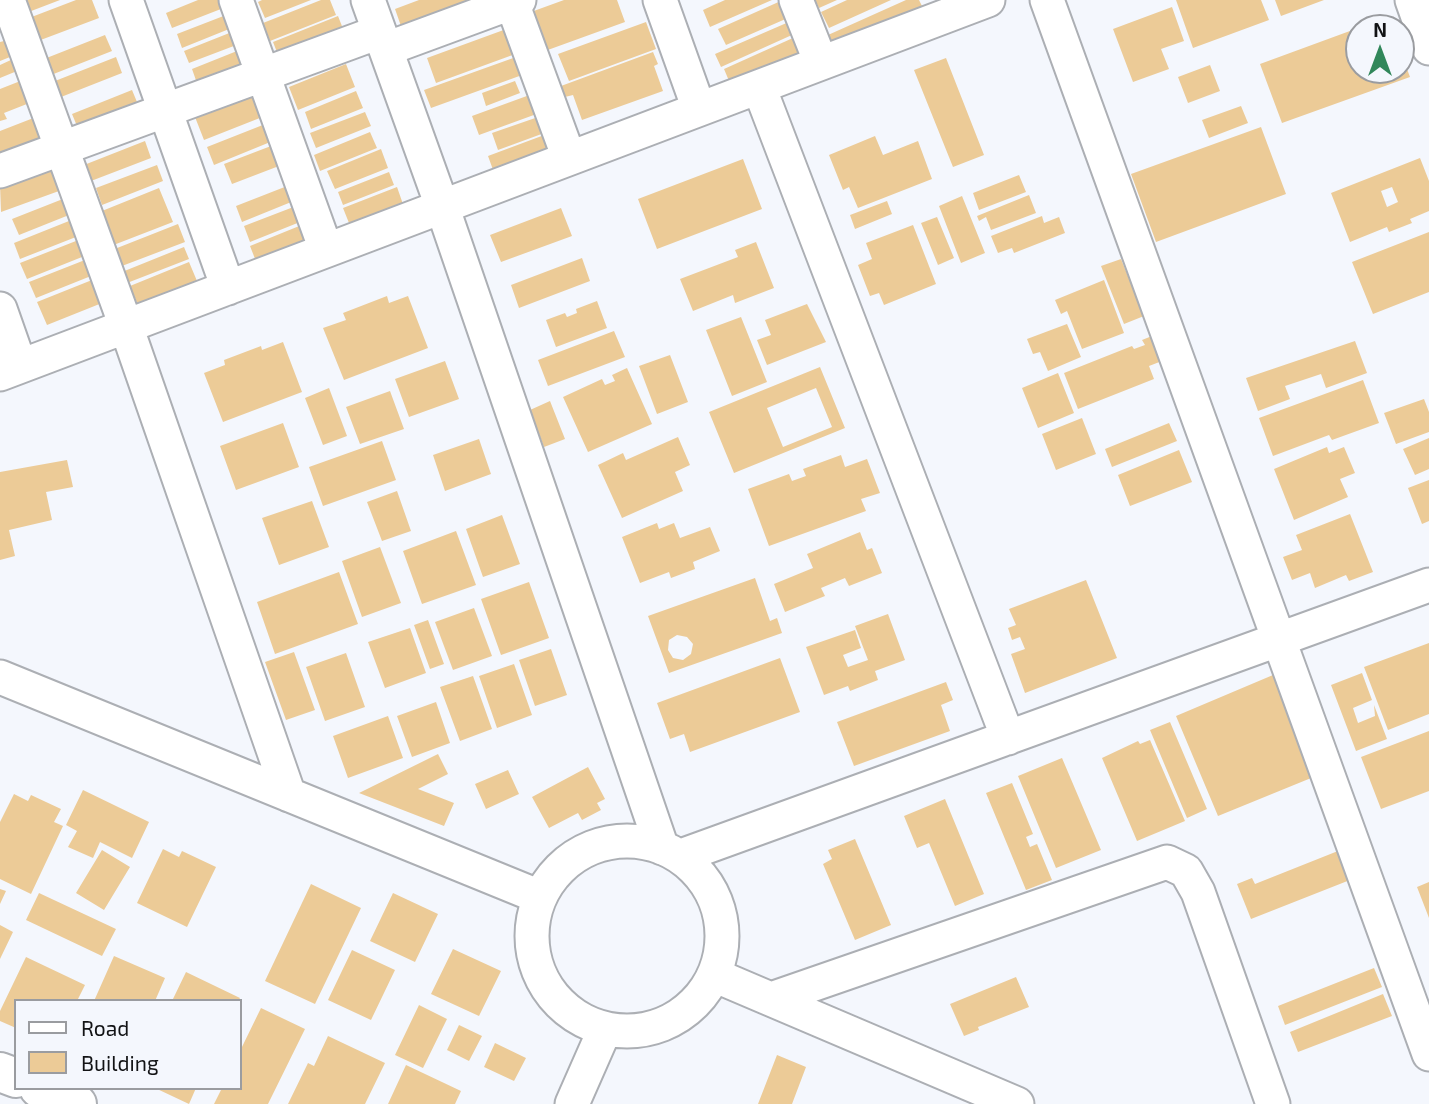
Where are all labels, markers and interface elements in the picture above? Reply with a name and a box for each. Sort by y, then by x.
north arrow [1345,14,1415,84]
text: N [1373,18,1387,41]
legend [14,999,242,1090]
text: Road [81,1015,129,1040]
text: Building [81,1050,159,1075]

